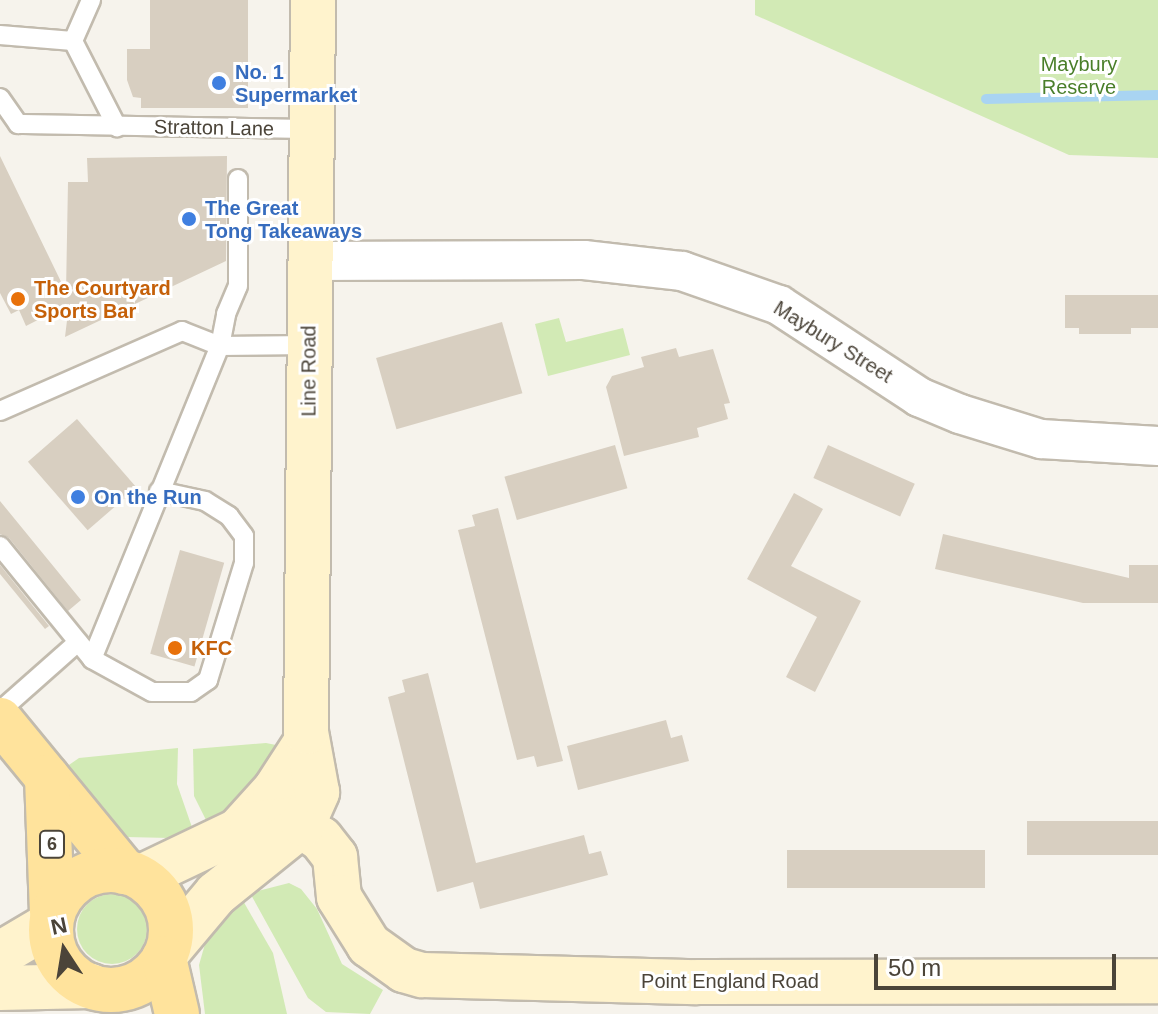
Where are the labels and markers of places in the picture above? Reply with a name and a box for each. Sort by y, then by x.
place label: No. 1 Supermarket [235,60,357,107]
marker: No. 1 Supermarket [210,74,228,92]
place label: The Great Tong Takeaways [205,196,362,243]
marker: The Great Tong Takeaways [180,210,198,228]
place label: The Courtyard Sports Bar [34,276,171,323]
marker: The Courtyard Sports Bar [9,290,27,308]
place label: On the Run [94,485,202,509]
marker: On the Run [69,488,87,506]
place label: KFC [191,636,232,660]
marker: KFC [166,639,184,657]

